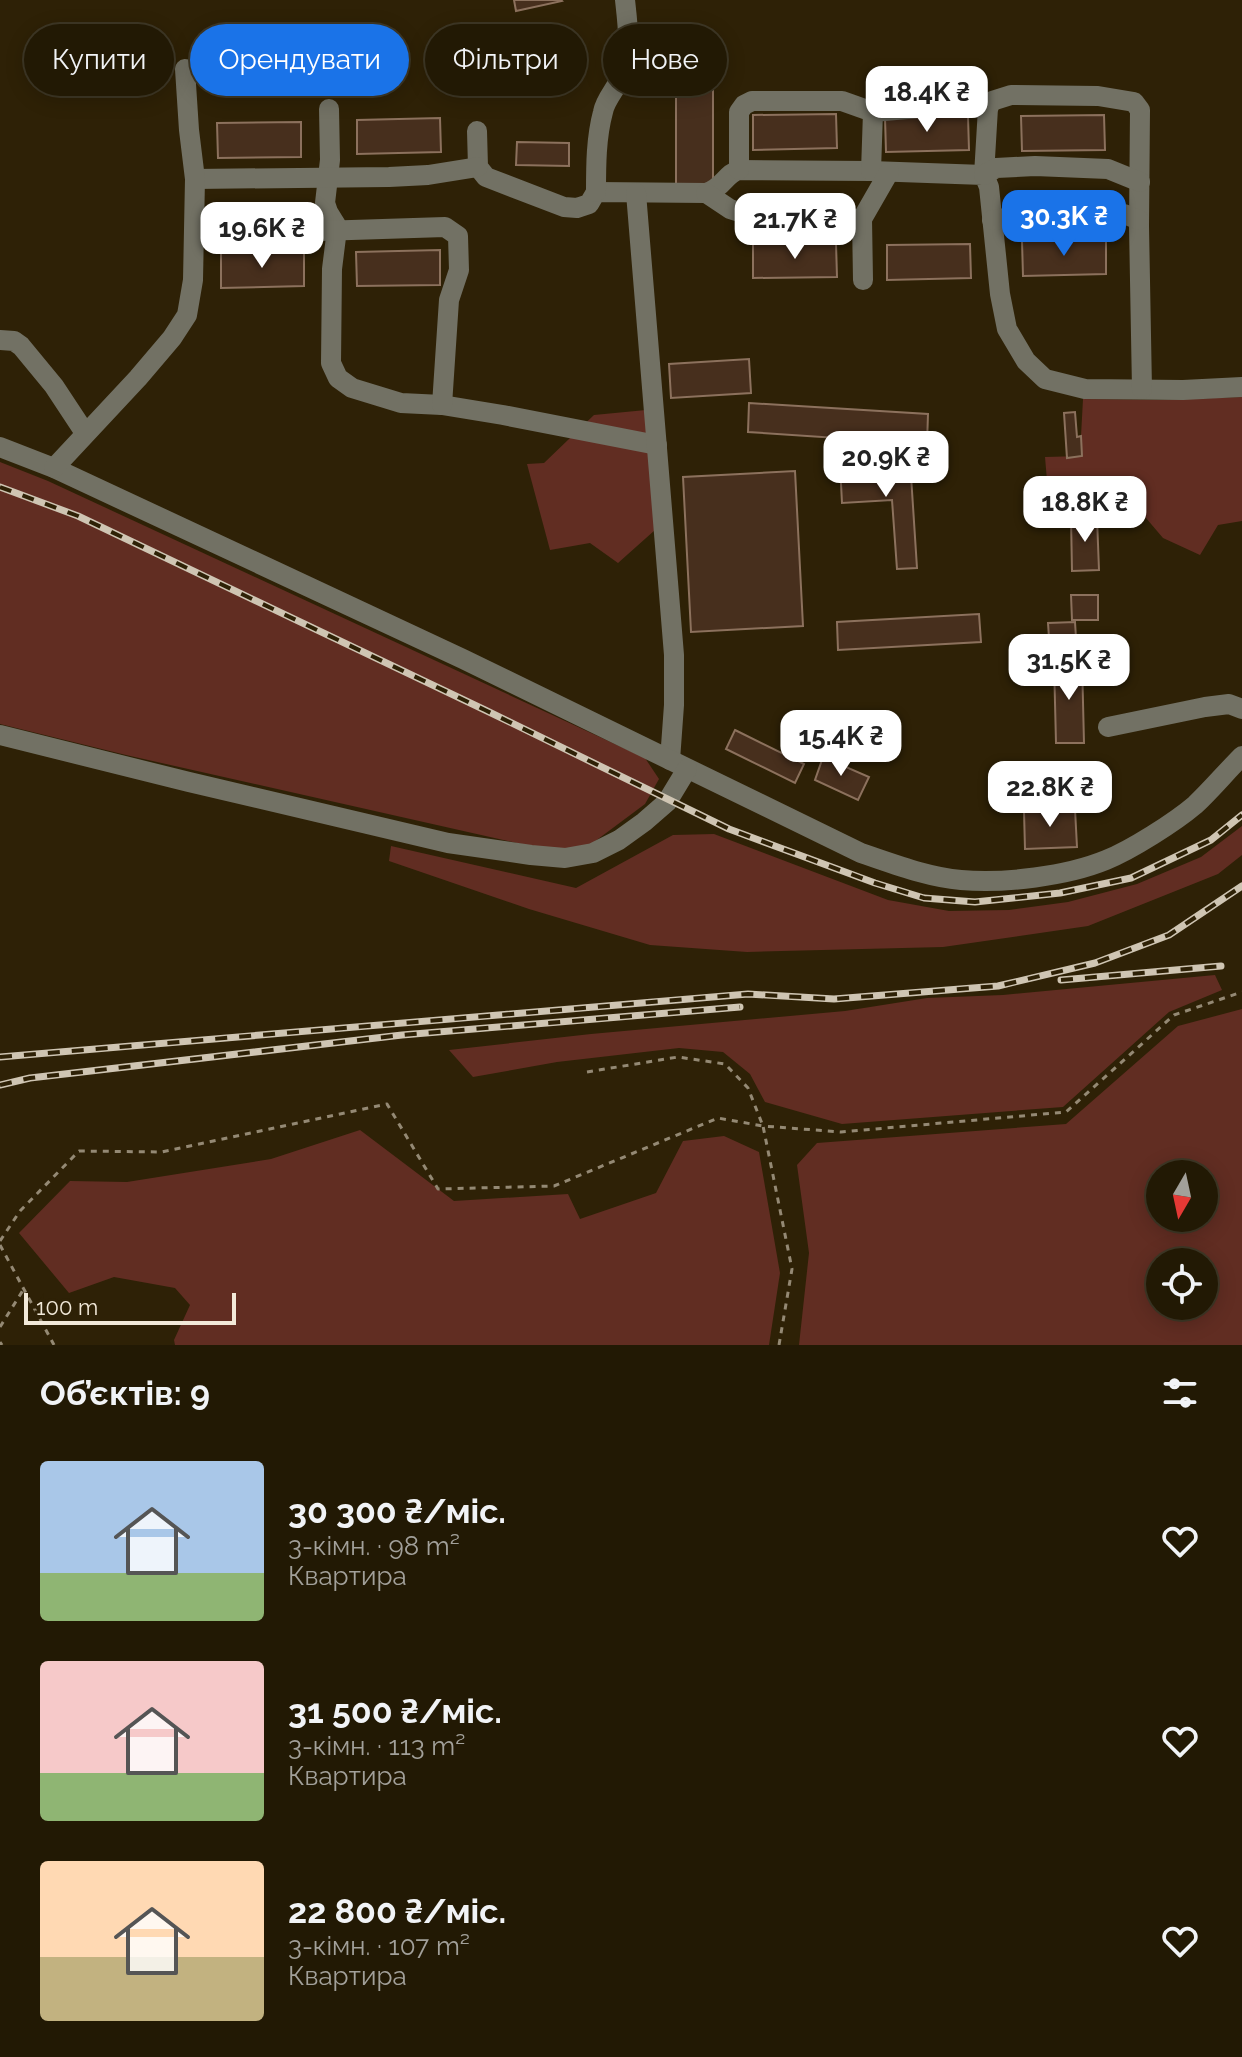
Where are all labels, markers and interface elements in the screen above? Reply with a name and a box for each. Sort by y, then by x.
chip: Купити [24,24,174,96]
chip: Орендувати [190,24,409,96]
chip: Фільтри [425,24,587,96]
chip: Нове [603,24,727,96]
pin: 18.4K ₴ [853,66,1001,134]
text: 18.4K ₴ [884,77,970,107]
pin: 30.3K ₴ [990,190,1138,258]
pin: 21.7K ₴ [721,193,869,261]
text: 30.3K ₴ [1020,201,1108,231]
pin: 19.6K ₴ [188,202,336,270]
text: 21.7K ₴ [753,204,837,234]
text: 19.6K ₴ [219,213,306,243]
pin: 20.9K ₴ [812,431,960,499]
text: 20.9K ₴ [842,442,931,472]
pin: 18.8K ₴ [1011,476,1159,544]
text: 18.8K ₴ [1041,487,1129,517]
pin: 31.5K ₴ [995,634,1143,702]
text: 31.5K ₴ [1027,645,1111,675]
pin: 15.4K ₴ [767,710,915,778]
text: 15.4K ₴ [798,721,884,751]
pin: 22.8K ₴ [976,761,1124,829]
text: 22.8K ₴ [1006,772,1094,802]
north arrow [1146,1160,1218,1232]
map controls [1146,1160,1218,1320]
button: locate [1146,1248,1218,1320]
scale bar [24,1289,236,1325]
text: 100 m [36,1294,98,1320]
icon: filters [1158,1371,1202,1415]
text: Об’єктів: 9 [40,1373,210,1413]
text: 30 300 ₴/міс. [288,1491,506,1531]
icon: home [104,1493,200,1589]
icon: heart [1158,1519,1202,1563]
text: 3-кімн. · 98 m² [288,1531,460,1561]
text: Квартира [288,1561,407,1591]
text: 31 500 ₴/міс. [288,1691,502,1731]
icon: home [104,1693,200,1789]
icon: heart [1158,1719,1202,1763]
text: 3-кімн. · 113 m² [288,1731,465,1761]
text: Квартира [288,1761,407,1791]
text: 22 800 ₴/міс. [288,1891,506,1931]
icon: home [104,1893,200,1989]
icon: heart [1158,1919,1202,1963]
text: 3-кімн. · 107 m² [288,1931,470,1961]
text: Квартира [288,1961,407,1991]

